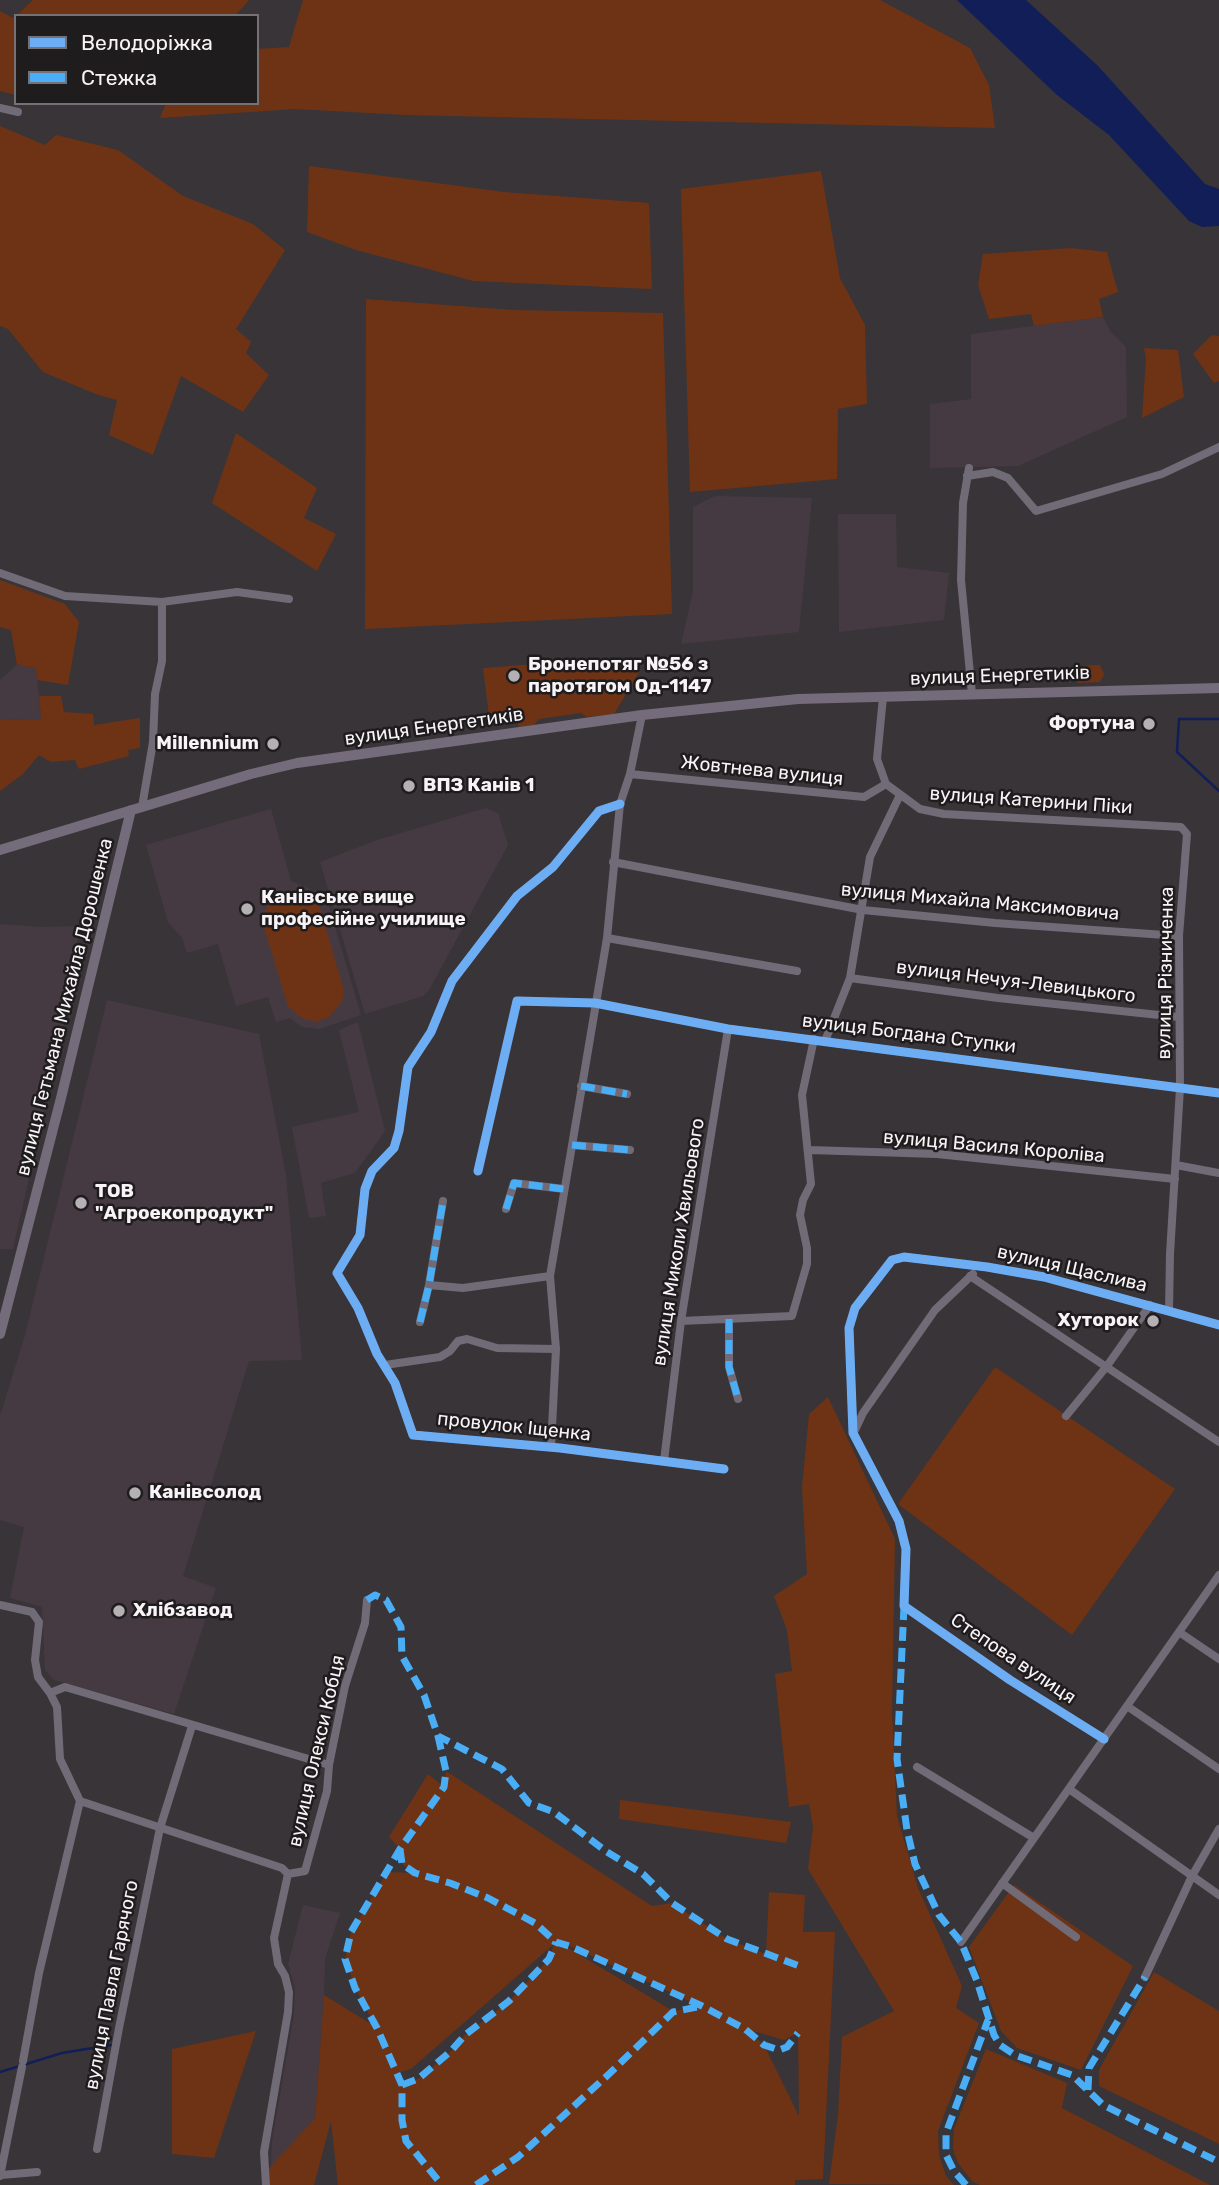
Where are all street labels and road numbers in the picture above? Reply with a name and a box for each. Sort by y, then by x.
street label: вулиця Енергетиків [910,661,1090,691]
street label: вулиця Енергетиків [343,703,525,751]
street label: Жовтнева вулиця [680,751,844,791]
street label: вулиця Катерини Піки [929,783,1133,819]
street label: вулиця Гетьмана Михайла Дорошенка [12,836,118,1178]
street label: вулиця Михайла Максимовича [840,878,1120,926]
street label: вулиця Різниченка [1153,886,1179,1060]
street label: вулиця Нечуя-Левицького [895,956,1137,1008]
street label: вулиця Богдана Ступки [801,1010,1017,1058]
street label: вулиця Миколи Хвильового [648,1117,710,1367]
street label: вулиця Василя Короліва [882,1126,1106,1168]
street label: вулиця Щаслива [995,1241,1149,1297]
street label: провулок Іщенка [436,1408,592,1446]
street label: Степова вулиця [946,1609,1080,1709]
street label: вулиця Олекси Кобця [284,1653,350,1849]
street label: вулиця Павла Гарячого [80,1878,144,2092]

